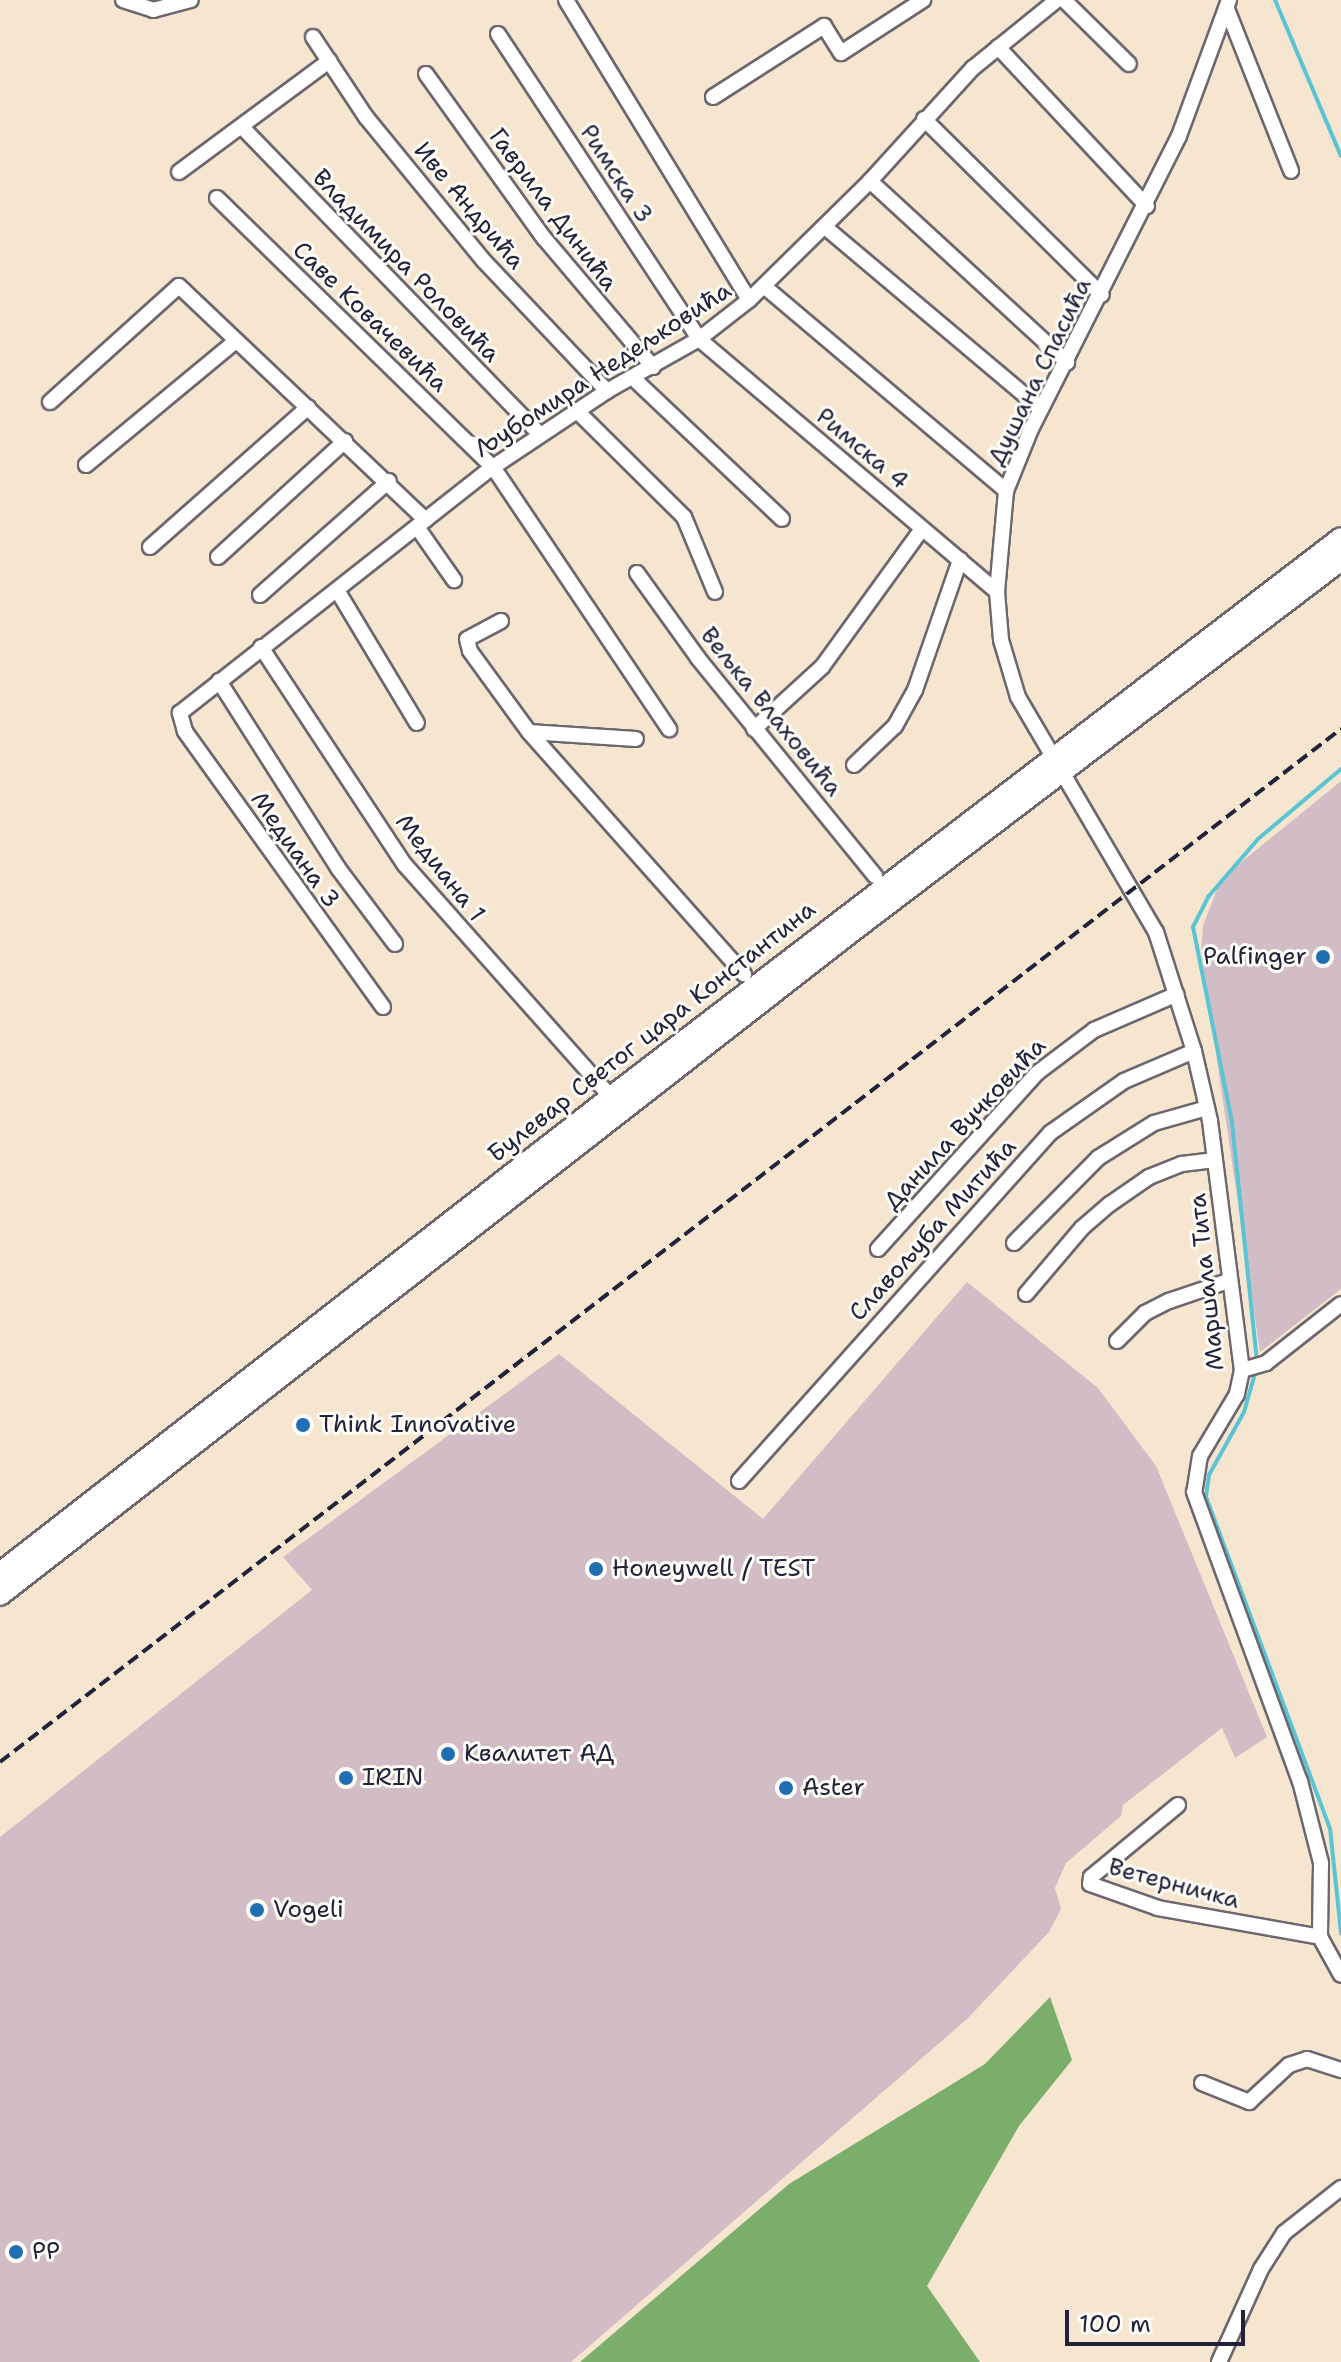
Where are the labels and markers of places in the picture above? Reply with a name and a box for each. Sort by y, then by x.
place label: Palfinger [1203,943,1307,971]
marker: Palfinger [1314,948,1332,966]
place label: Think Innovative [319,1411,516,1439]
marker: Think Innovative [294,1416,312,1434]
place label: Honeywell / TEST [612,1555,815,1583]
marker: Honeywell / TEST [587,1560,605,1578]
place label: Квалитет АД [464,1740,614,1768]
marker: Квалитет АД [439,1745,457,1763]
place label: IRIN [362,1764,423,1792]
marker: IRIN [337,1769,355,1787]
place label: Aster [802,1774,865,1802]
marker: Aster [777,1779,795,1797]
place label: Vogeli [273,1896,344,1924]
marker: Vogeli [248,1901,266,1919]
place label: PP [32,2238,60,2266]
marker: PP [7,2243,25,2261]

